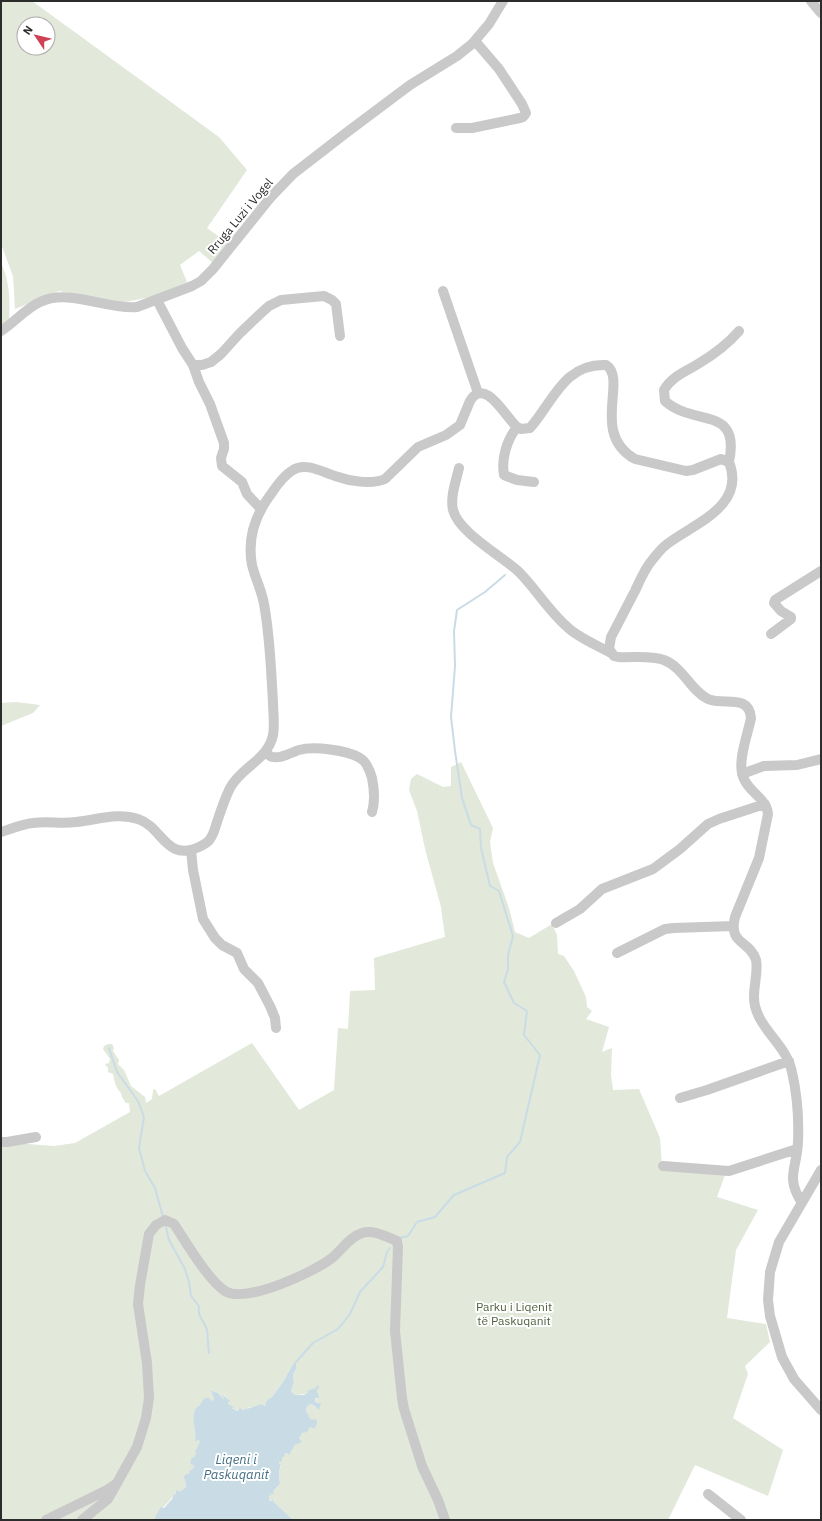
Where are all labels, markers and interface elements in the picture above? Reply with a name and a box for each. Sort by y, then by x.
north arrow [16,16,56,56]
text: N [20,23,36,38]
street label: Rruga Luzi i Vogel [204,175,276,257]
park label: Parku i Liqenit të Paskuqanit [476,1299,552,1328]
water label: Liqeni i Paskuqanit [203,1451,269,1483]

